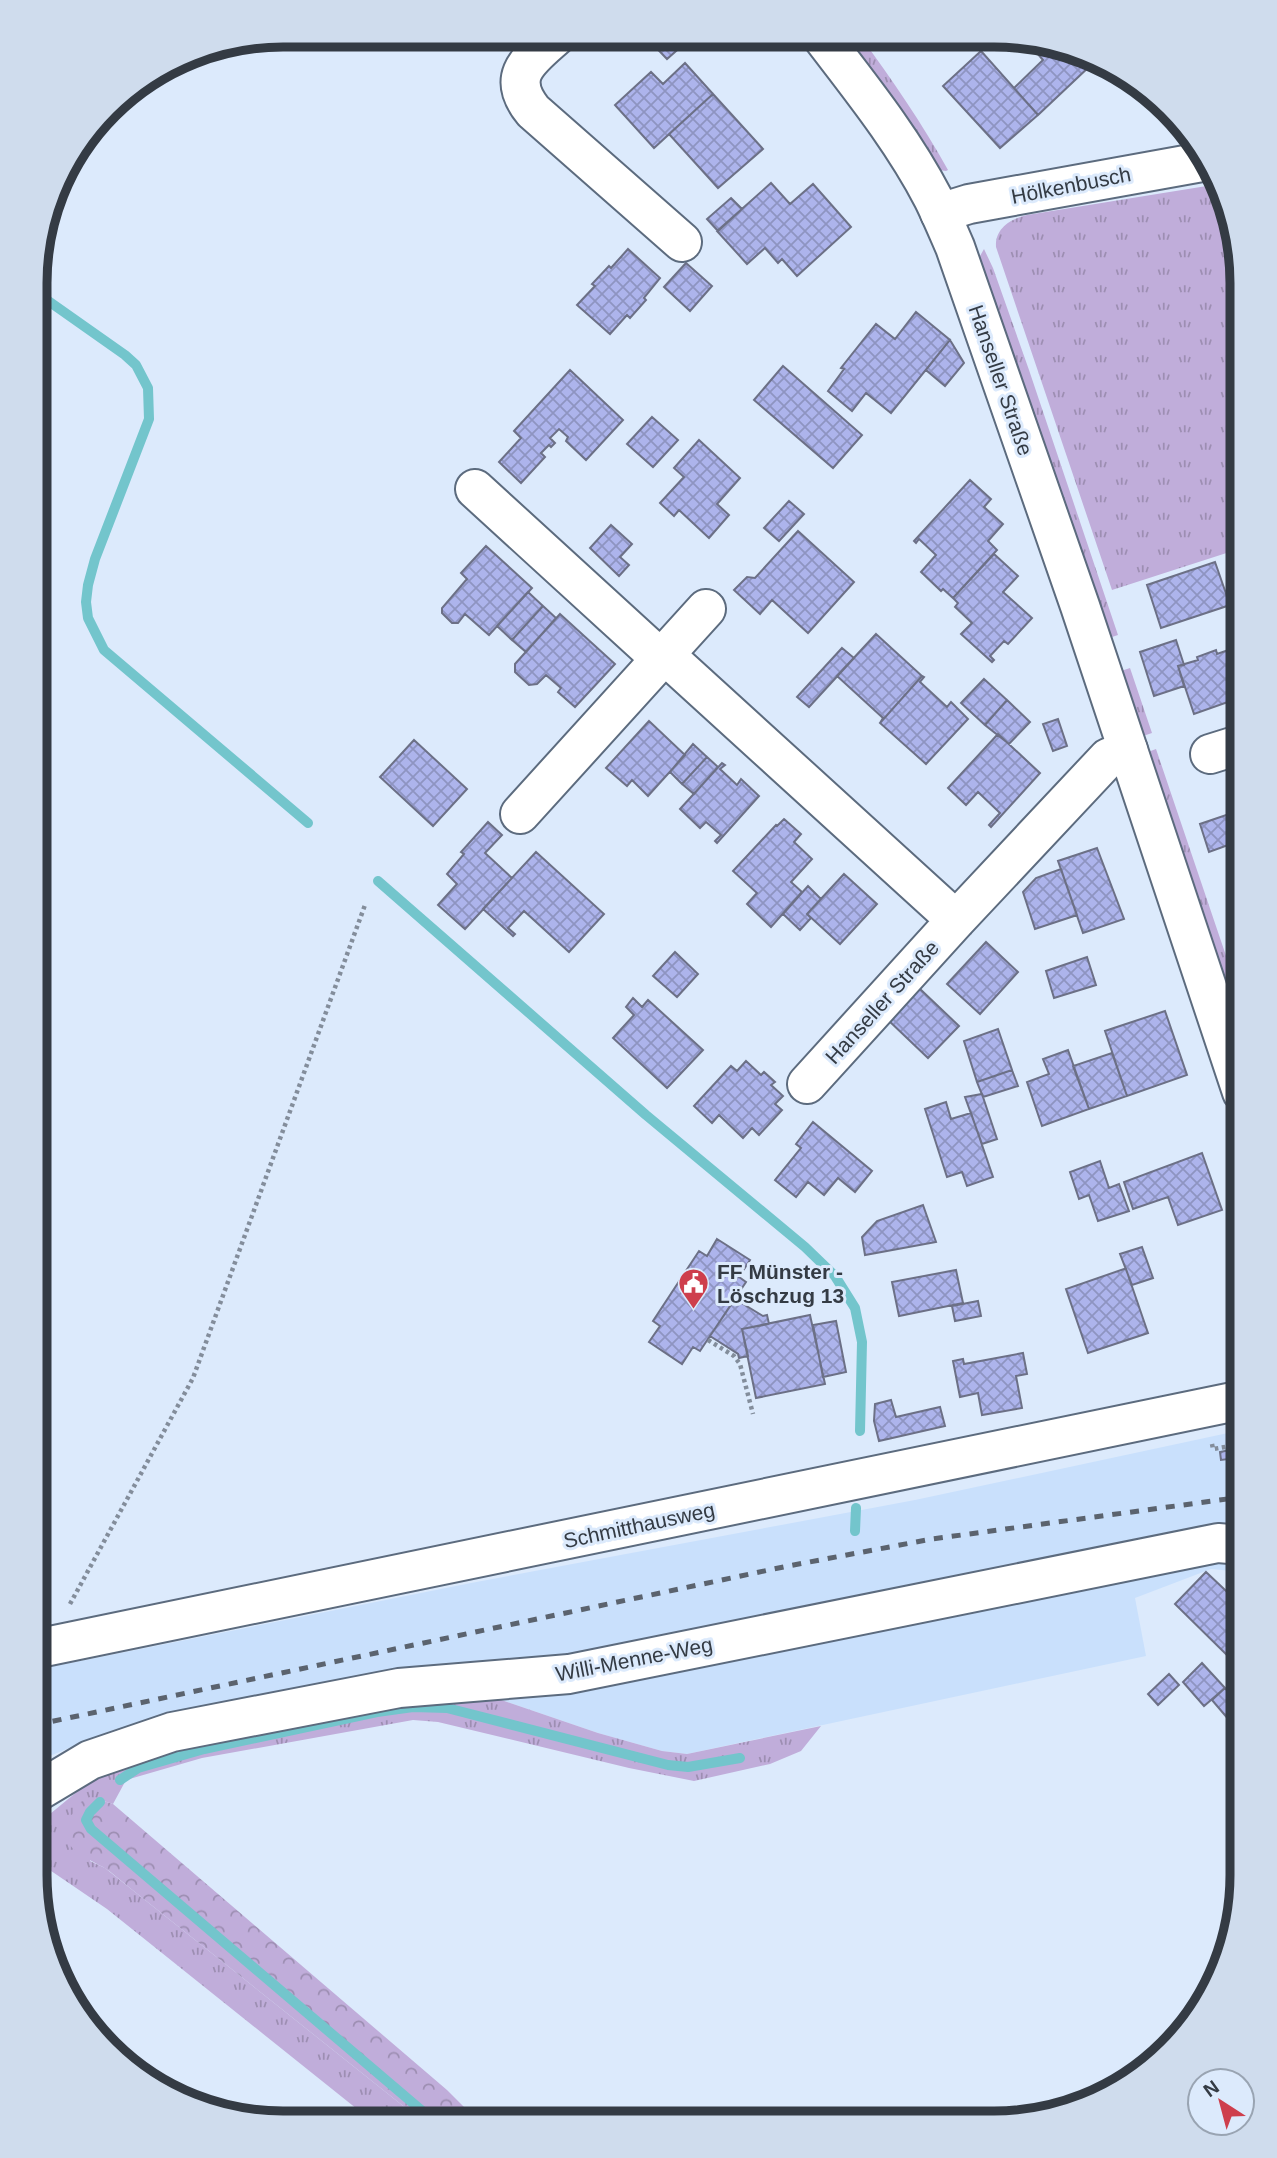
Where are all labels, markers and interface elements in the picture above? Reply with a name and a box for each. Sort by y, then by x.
street label: Hölkenbusch [1009,162,1133,208]
street label: Hanseller Straße [964,302,1038,458]
street label: Hanseller Straße [821,936,943,1068]
place label: FF Münster - Löschzug 13 [717,1260,844,1307]
public building icon: FF Münster - Löschzug 13 [677,1266,711,1310]
street label: Schmitthausweg [561,1498,717,1552]
street label: Willi-Menne-Weg [554,1632,714,1686]
north arrow [1186,2067,1256,2137]
text: N [1200,2076,1223,2101]

